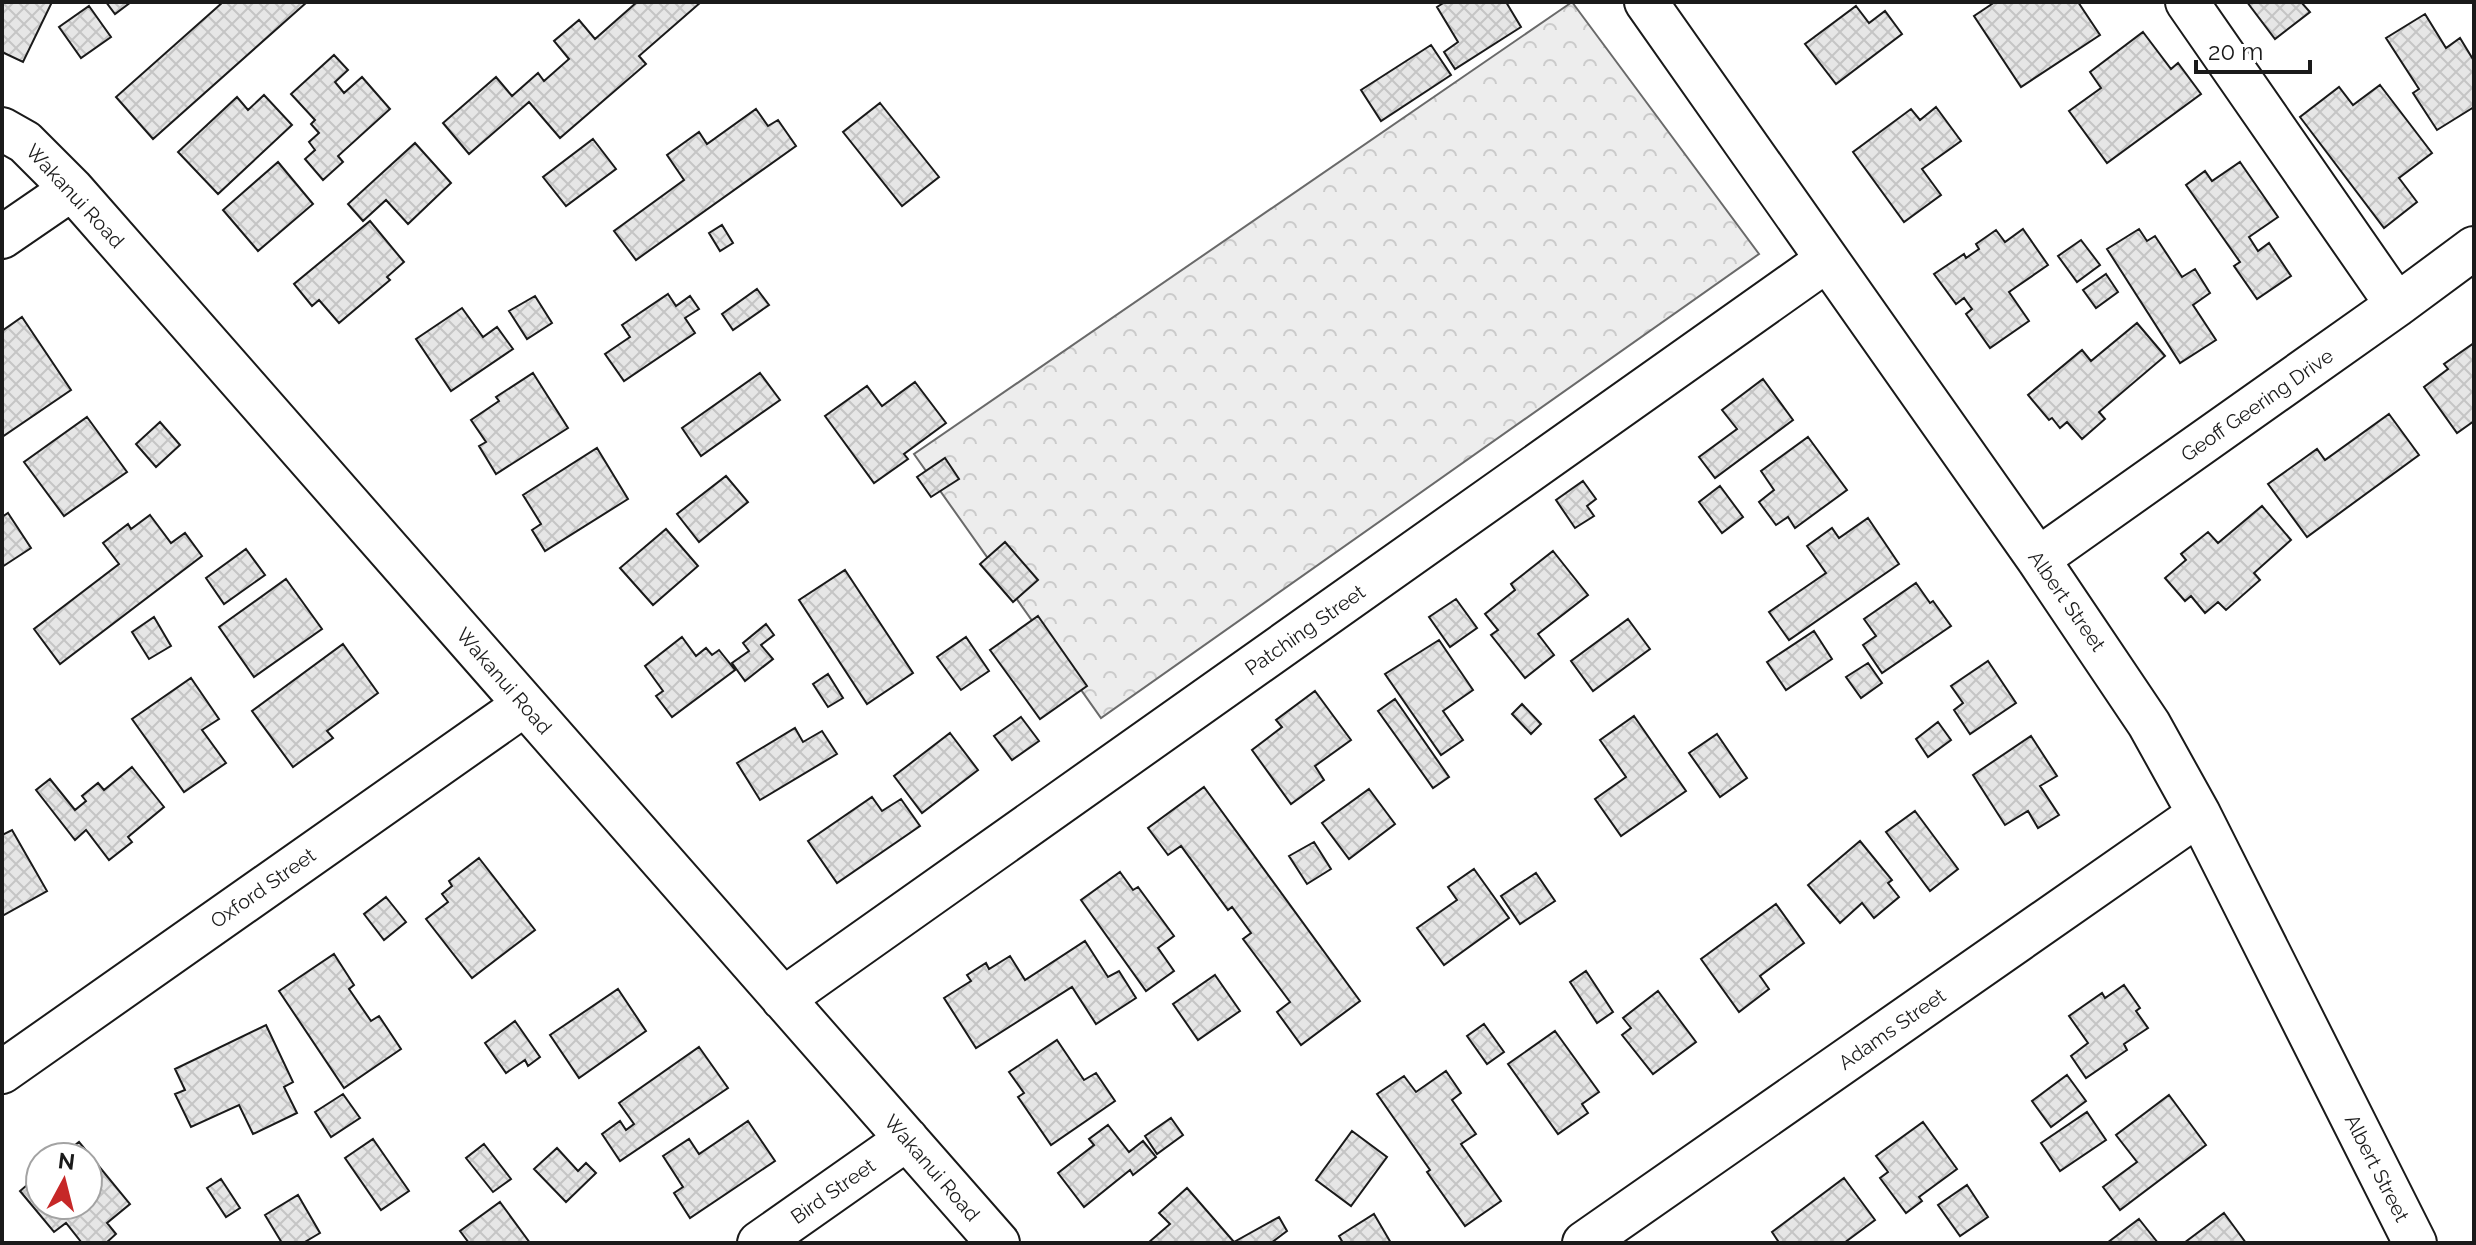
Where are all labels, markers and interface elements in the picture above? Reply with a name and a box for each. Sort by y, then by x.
scale bar [2196,24,2310,74]
text: 20 m [2208,37,2263,66]
street label: Wakanui Road [21,139,129,253]
street label: Geoff Geering Drive [2176,343,2338,466]
street label: Albert Street [2024,546,2111,656]
street label: Patching Street [1240,579,1370,680]
street label: Wakanui Road [451,623,557,739]
street label: Oxford Street [206,843,320,933]
street label: Adams Street [1834,983,1950,1075]
street label: Wakanui Road [879,1110,985,1226]
street label: Albert Street [2340,1110,2414,1226]
north arrow [24,1141,104,1221]
text: N [57,1147,76,1175]
street label: Bird Street [786,1153,880,1229]

